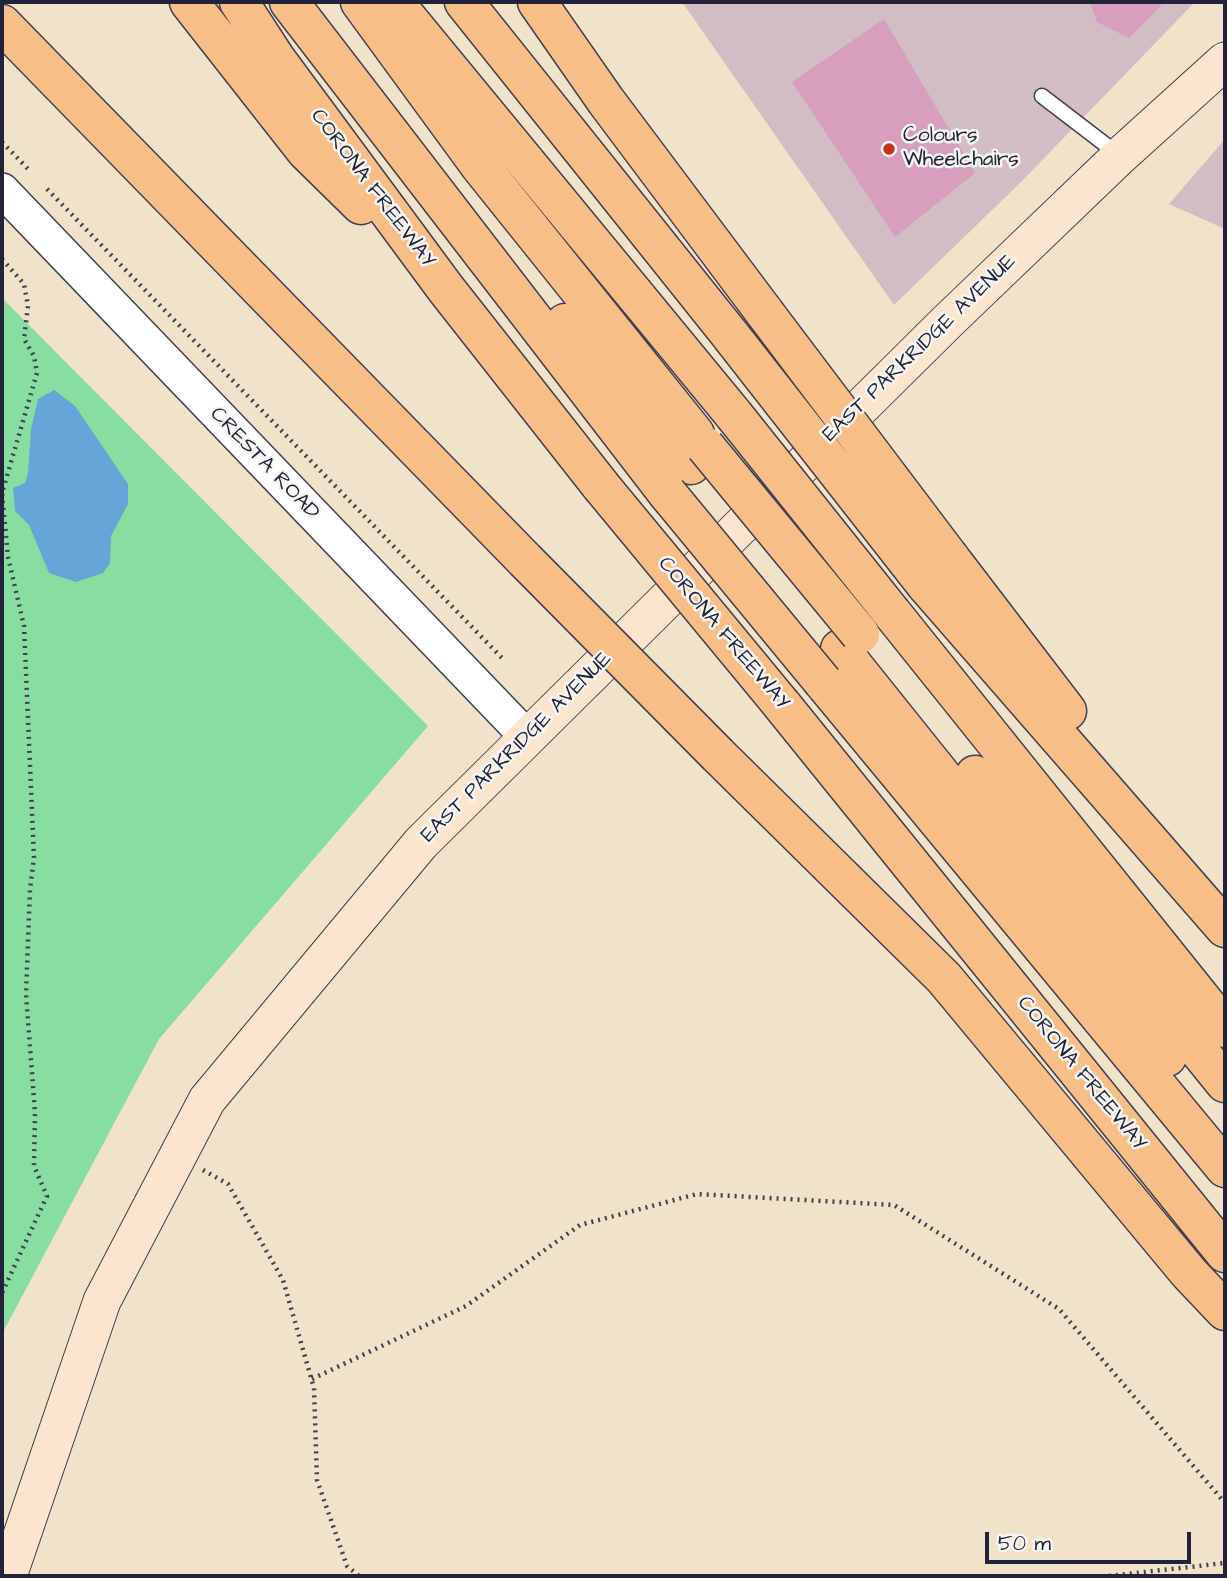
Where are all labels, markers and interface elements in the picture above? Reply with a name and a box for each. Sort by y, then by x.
street label: CORONA FREEWAY [304,105,440,273]
place label: Colours Wheelchairs [903,124,1019,174]
marker: Colours Wheelchairs [881,141,897,157]
street label: EAST PARKRIDGE AVENUE [818,250,1022,448]
street label: CRESTA ROAD [204,402,324,526]
street label: CORONA FREEWAY [652,552,794,716]
street label: EAST PARKRIDGE AVENUE [417,648,617,848]
street label: CORONA FREEWAY [1011,992,1151,1156]
scale bar [989,1518,1196,1562]
text: 50 m [998,1529,1051,1558]

